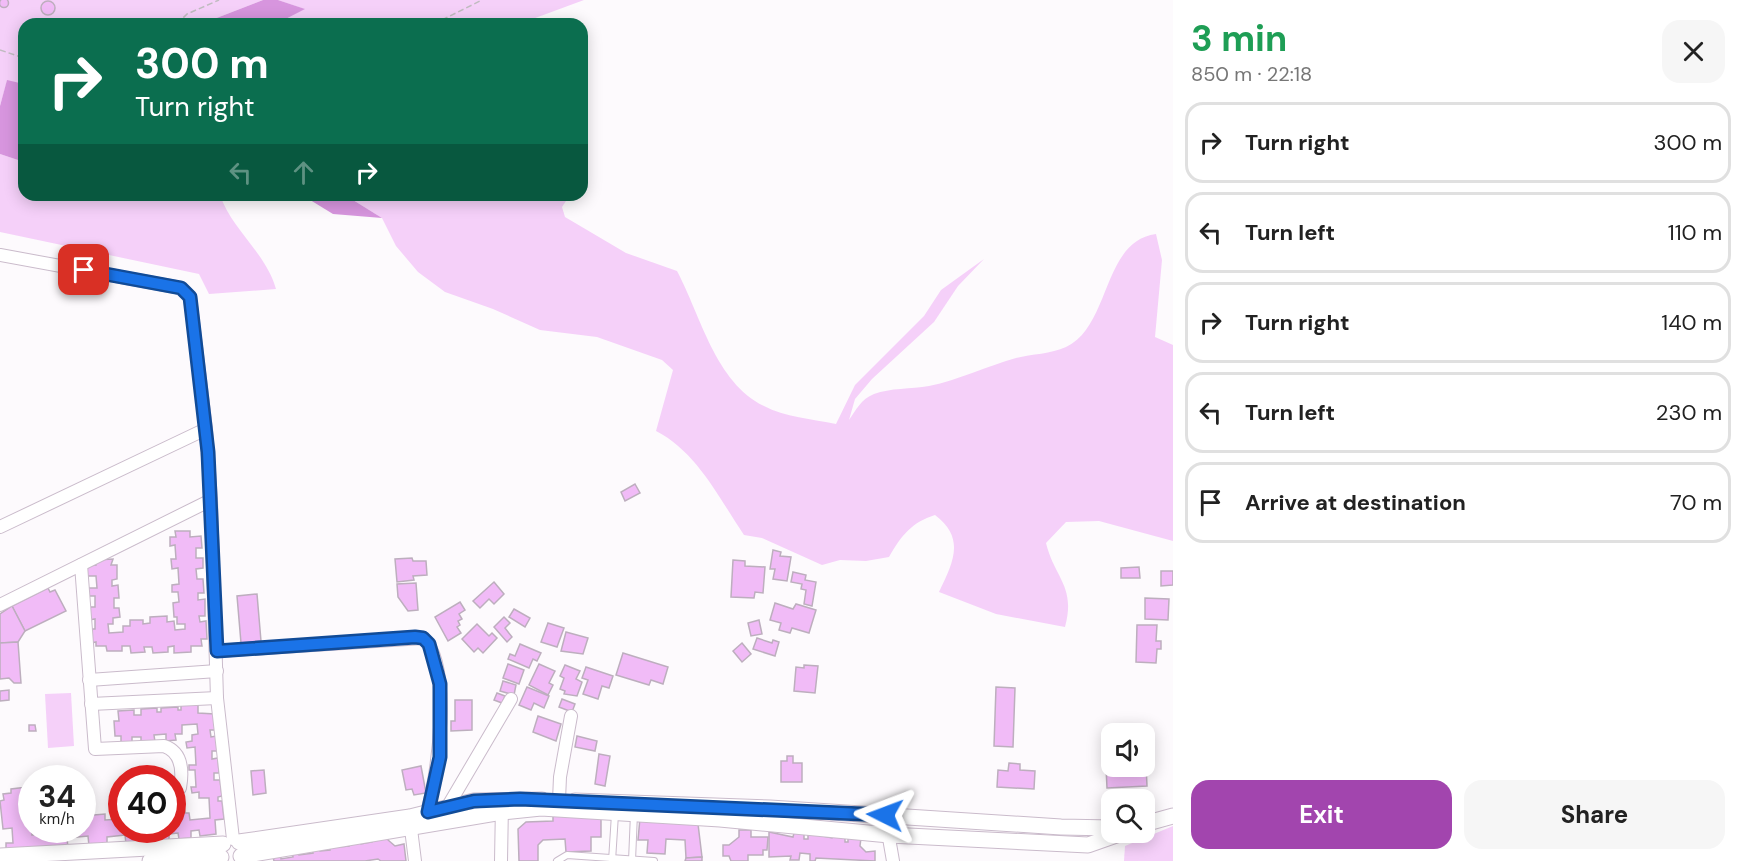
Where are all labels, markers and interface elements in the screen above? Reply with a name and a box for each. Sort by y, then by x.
text: 3 min [1191,15,1287,62]
button: close [1662,20,1725,83]
text: 300 m [135,36,269,91]
icon: right [36,42,114,120]
text: 850 m · 22:18 [1191,61,1312,87]
text: Turn right [135,89,255,124]
icon: right [1194,126,1227,159]
text: Turn right [1245,128,1350,157]
text: 300 m [1653,128,1722,157]
icon: left [224,156,257,189]
icon: ahead [287,156,320,189]
icon: right [350,156,383,189]
icon: left [1194,216,1227,249]
text: Turn left [1245,218,1335,247]
text: 110 m [1668,218,1722,247]
pin [58,244,109,295]
icon: arrive [67,253,100,286]
icon: right [1194,306,1227,339]
text: Turn right [1245,308,1350,337]
text: 140 m [1661,308,1722,337]
icon: left [1194,396,1227,429]
text: Turn left [1245,398,1335,427]
text: 230 m [1656,398,1722,427]
icon: arrive [1194,486,1227,519]
text: Arrive at destination [1245,488,1466,517]
text: 70 m [1670,488,1722,517]
map controls [1101,723,1155,843]
button: sound [1101,723,1155,777]
speed limit sign: 40 [108,765,186,843]
text: 34 [38,777,76,816]
button: Exit [1191,780,1452,849]
button: Share [1464,780,1725,849]
position arrow [853,783,917,847]
button: search [1101,789,1155,843]
text: km/h [39,809,75,829]

